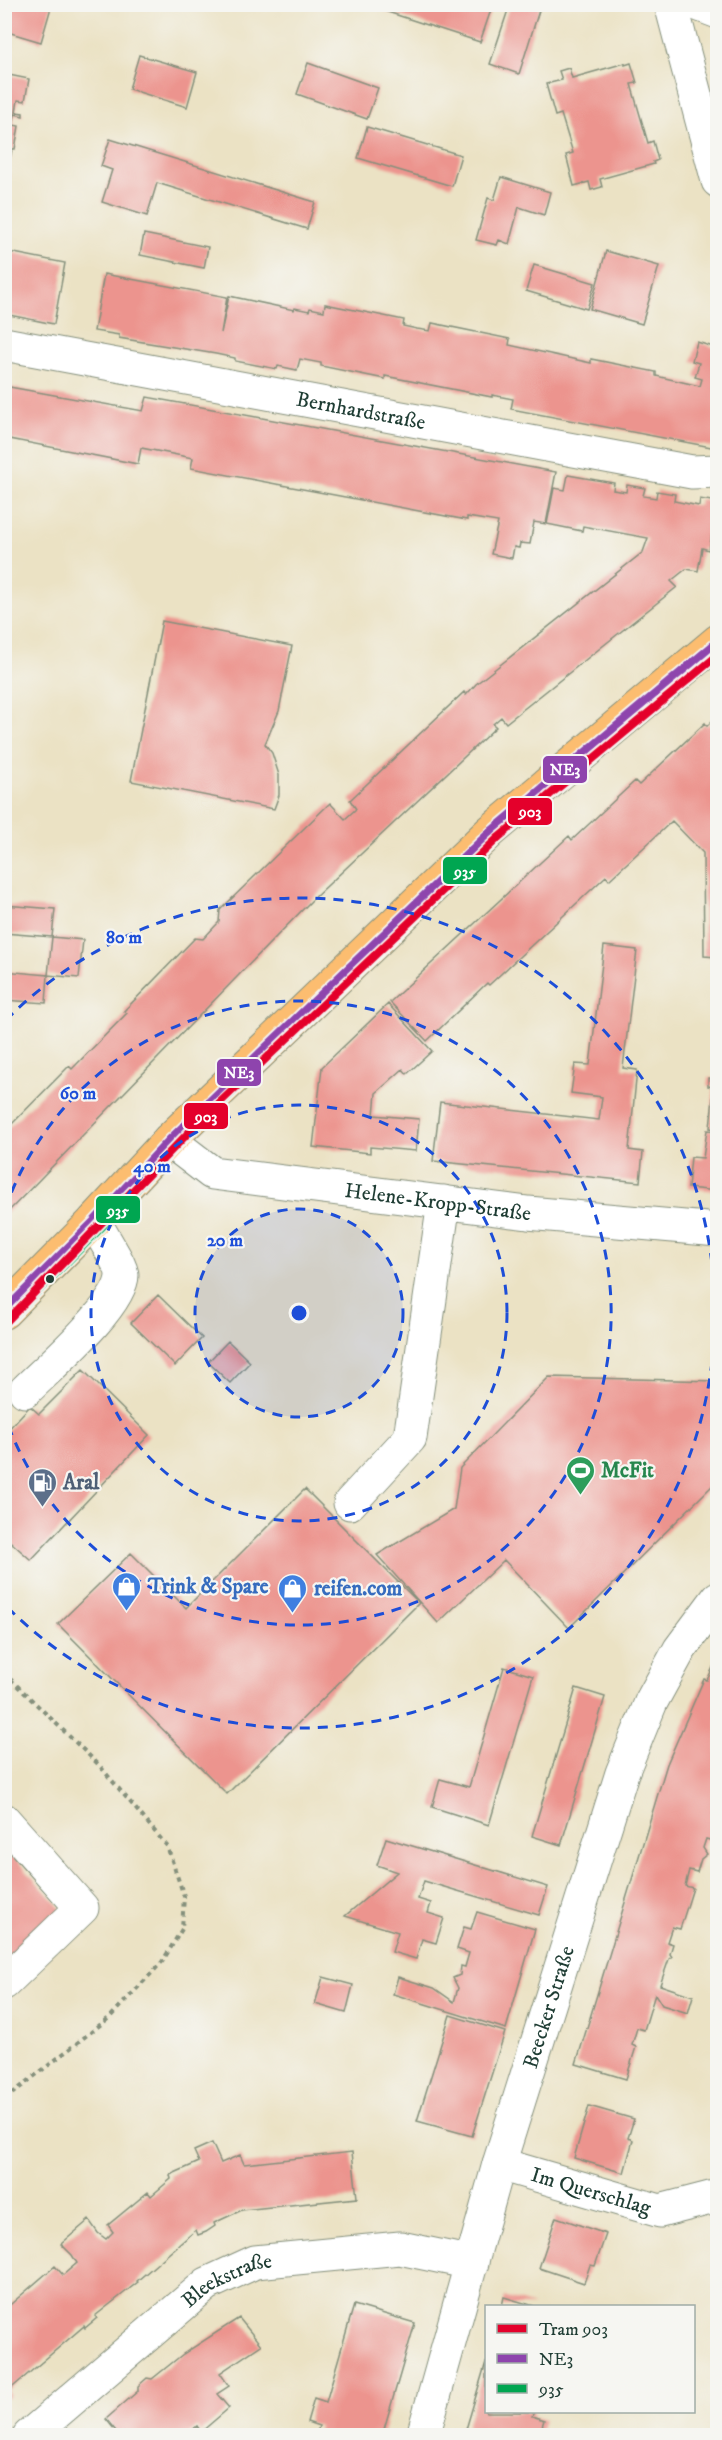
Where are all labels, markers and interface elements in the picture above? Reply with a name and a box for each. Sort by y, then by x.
street label: Bernhardstraße [294,387,428,436]
line badge: NE3 [542,755,588,784]
text: NE3 [550,760,580,780]
line badge: 903 [507,797,553,826]
text: 903 [518,802,541,822]
line badge: 935 [442,856,488,885]
text: 935 [453,862,476,882]
text: 80 m [106,927,143,949]
line badge: NE3 [216,1058,262,1087]
text: NE3 [224,1063,254,1083]
text: 60 m [60,1083,97,1105]
line badge: 903 [183,1102,229,1130]
text: 903 [194,1107,217,1127]
text: 40 m [132,1156,171,1178]
street label: Helene-Kropp-Straße [343,1178,533,1227]
line badge: 935 [95,1195,141,1224]
text: 935 [106,1201,129,1221]
text: 20 m [207,1230,243,1252]
unlabelled marker [44,1273,56,1285]
centre of rings [289,1303,309,1323]
sports icon: McFit [564,1454,596,1496]
place label: McFit [601,1458,654,1484]
fuel station icon: Aral [26,1466,58,1508]
place label: Aral [62,1470,100,1496]
shop icon: Trink & Spare [111,1570,143,1612]
shop icon: reifen.com [277,1572,309,1614]
place label: Trink & Spare [147,1574,269,1600]
place label: reifen.com [314,1576,402,1602]
street label: Beecker Straße [518,1943,581,2072]
street label: Im Querschlag [528,2162,655,2222]
street label: Bleekstraße [177,2248,273,2314]
legend [485,2305,695,2413]
text: Tram 903 [539,2319,608,2341]
text: NE3 [539,2349,573,2371]
text: 935 [538,2379,564,2401]

